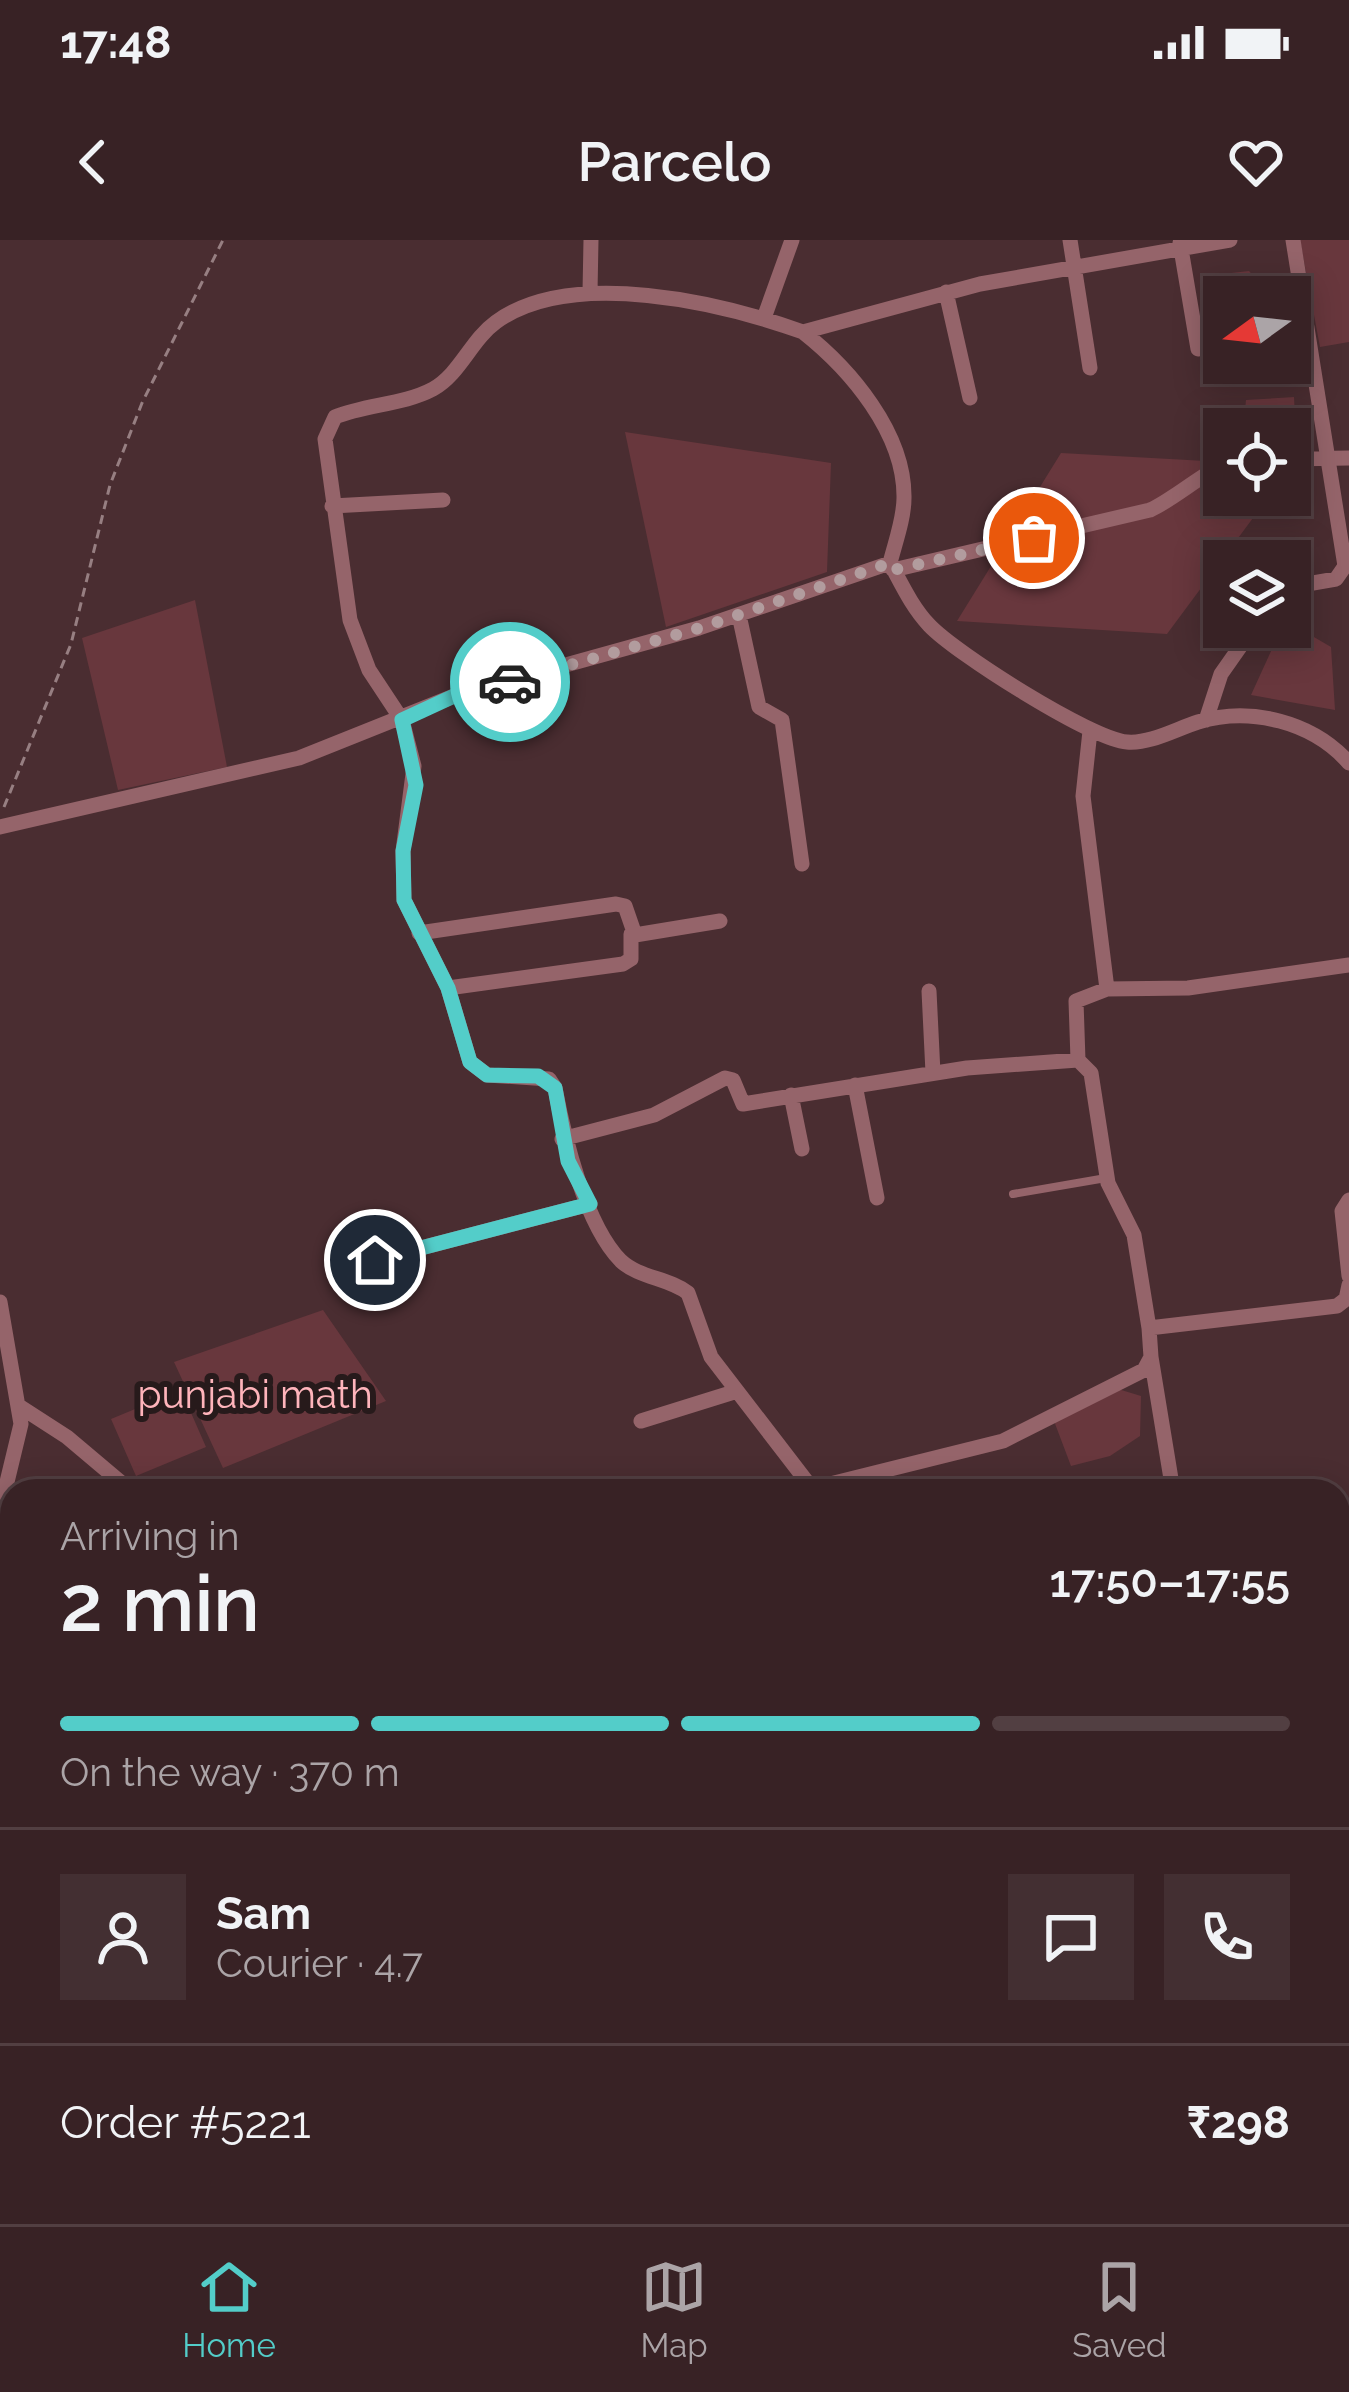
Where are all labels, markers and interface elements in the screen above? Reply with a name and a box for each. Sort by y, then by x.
text: 17:48 [60,16,171,69]
icon: back [60,129,126,195]
icon: heart [1223,129,1289,195]
text: Parcelo [577,130,772,194]
north arrow [1203,276,1311,384]
map controls [1203,276,1311,648]
button: locate [1203,408,1311,516]
pin [983,487,1085,589]
icon: bag [1001,505,1067,571]
button: layers [1203,540,1311,648]
courier [450,622,570,742]
icon: car [477,649,543,715]
pin [324,1209,426,1311]
icon: home [342,1227,408,1293]
park label: punjabi math [137,1371,373,1417]
text: Arriving in [60,1513,240,1559]
text: 17:50–17:55 [1050,1555,1290,1608]
text: 2 min [60,1558,260,1649]
text: On the way · 370 m [60,1749,400,1795]
button: person [60,1874,186,2000]
button: chat [1008,1874,1134,2000]
button: phone [1164,1874,1290,2000]
text: Sam [216,1887,311,1940]
text: Courier · 4.7 [216,1940,423,1986]
text: Order #5221 [60,2096,311,2149]
text: ₹298 [1187,2096,1290,2149]
tab: Home [182,2254,276,2365]
tab: Map [640,2254,708,2365]
tab: Saved [1072,2254,1167,2365]

